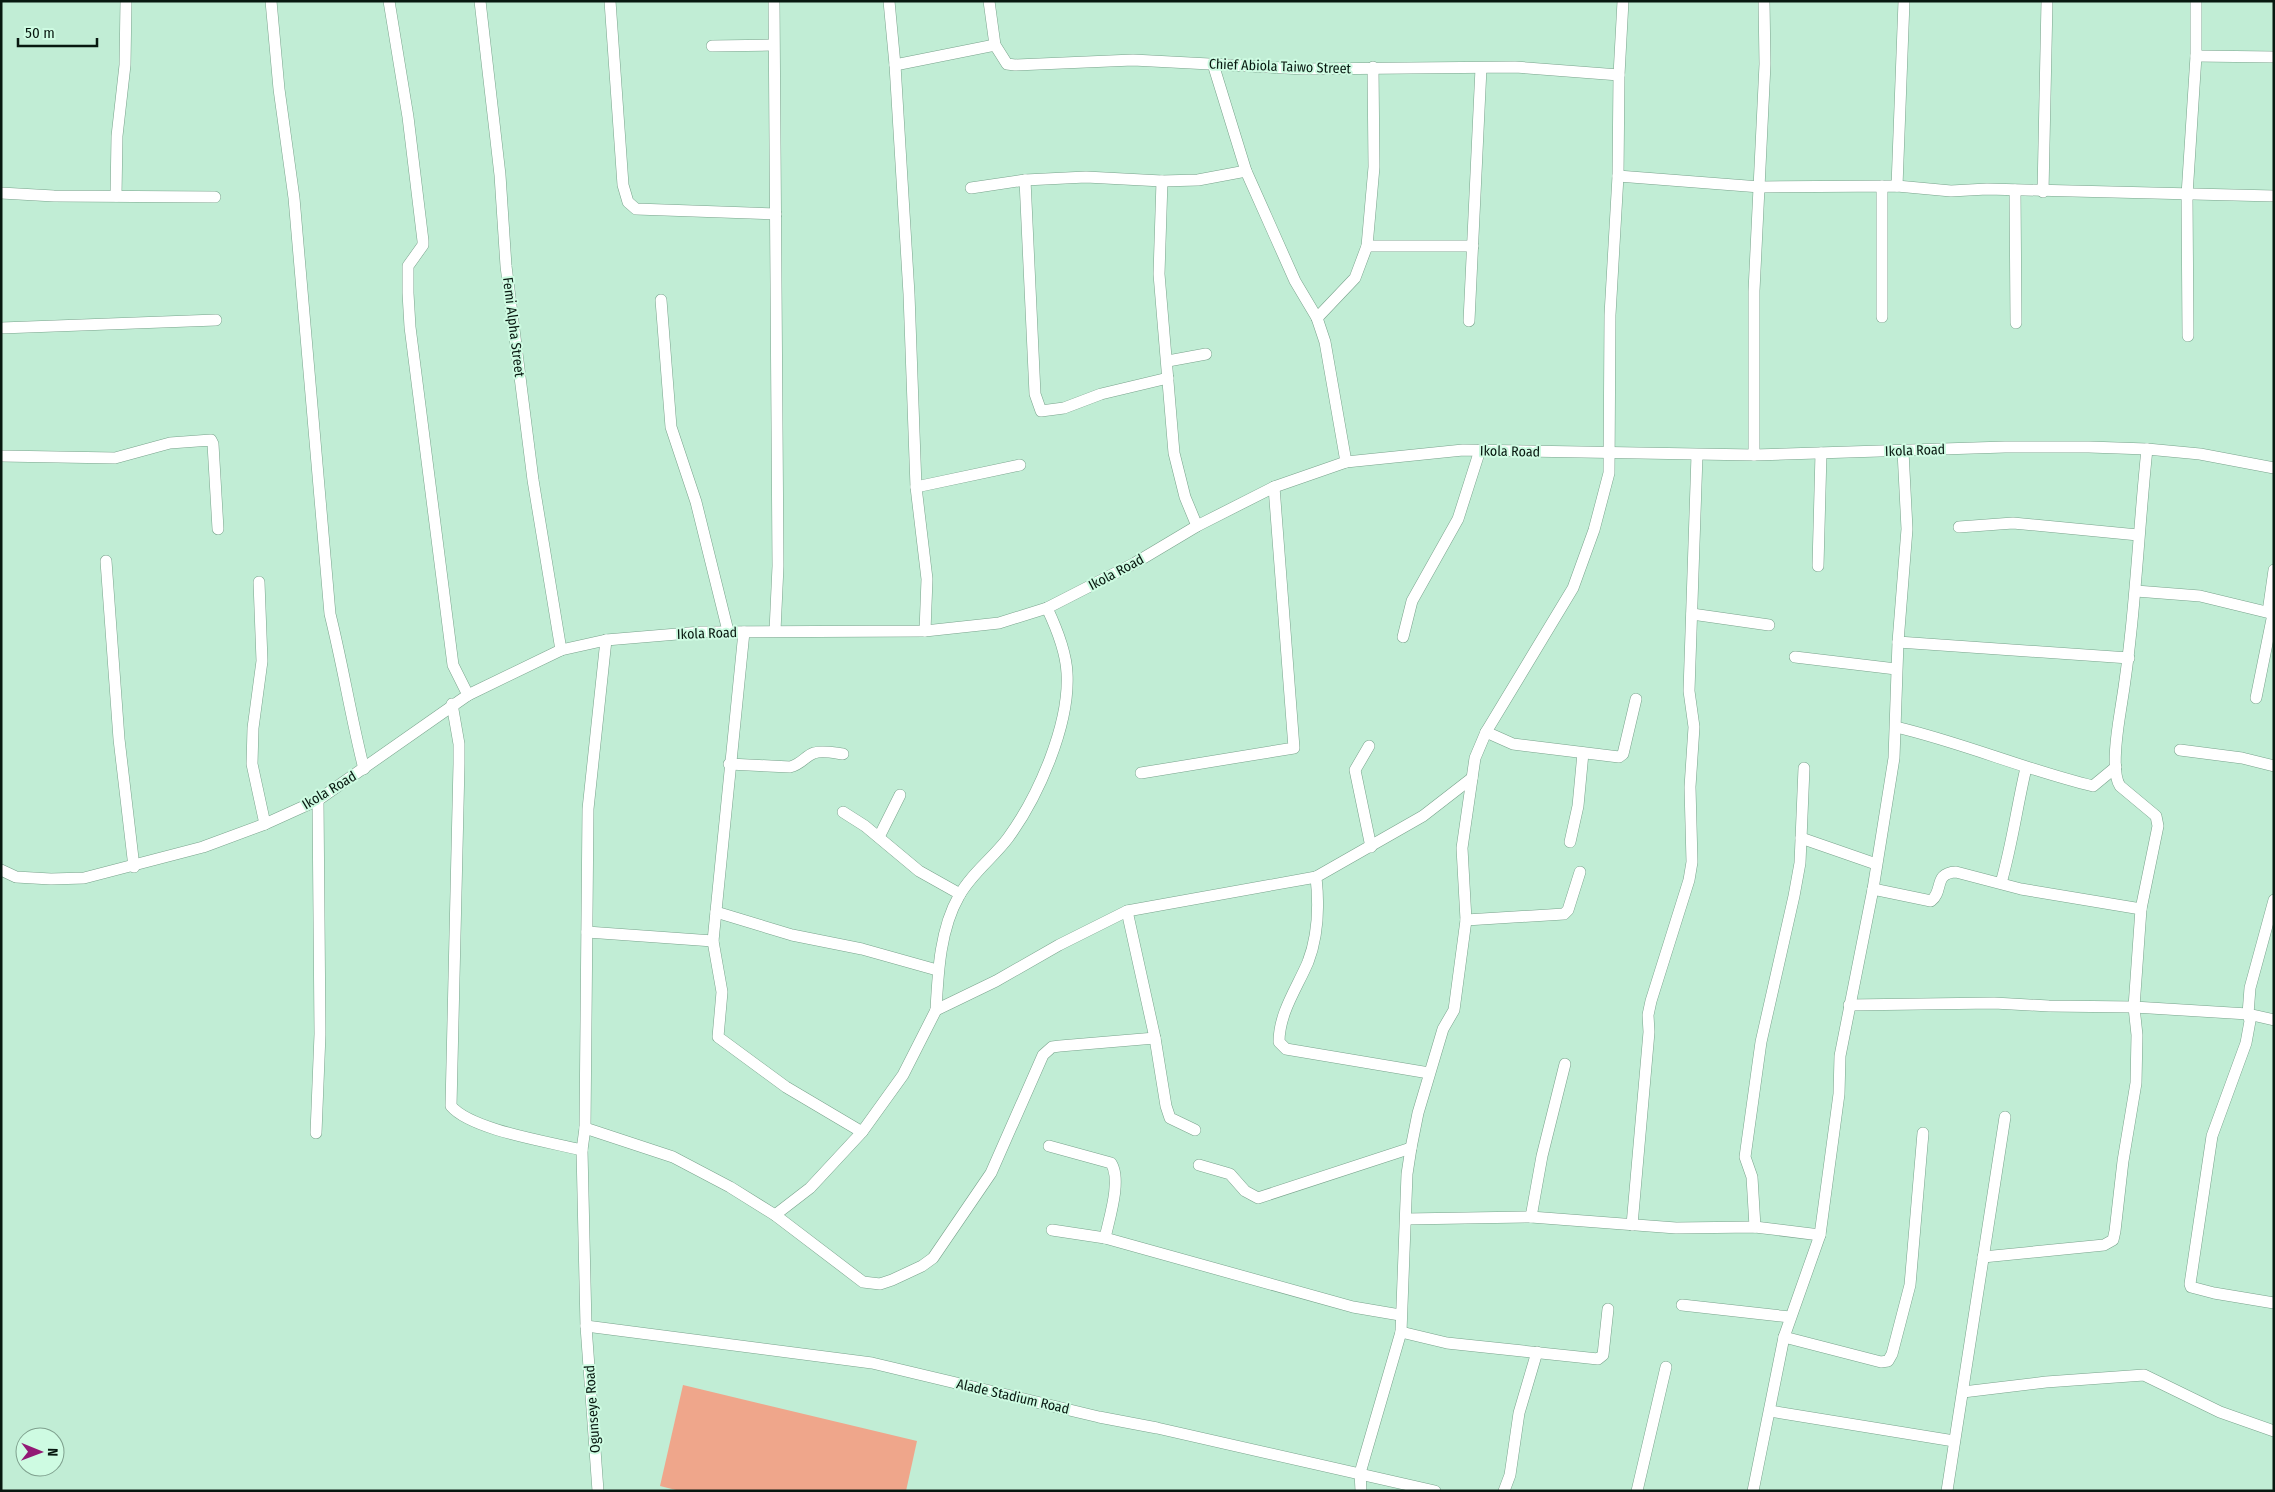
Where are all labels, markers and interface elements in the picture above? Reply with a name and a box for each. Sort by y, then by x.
scale bar [18,15,96,47]
text: 50 m [25,24,55,42]
street label: Chief Abiola Taiwo Street [1209,56,1352,77]
street label: Femi Alpha Street [499,276,528,378]
street label: Ikola Road [1885,441,1945,460]
street label: Ikola Road [1480,442,1540,461]
street label: Ikola Road [1086,551,1147,594]
street label: Ikola Road [677,624,737,643]
street label: Ikola Road [299,768,359,813]
street label: Ogunseye Road [581,1364,604,1454]
street label: Alade Stadium Road [955,1375,1071,1418]
north arrow [15,1427,65,1477]
text: N [44,1448,61,1457]

